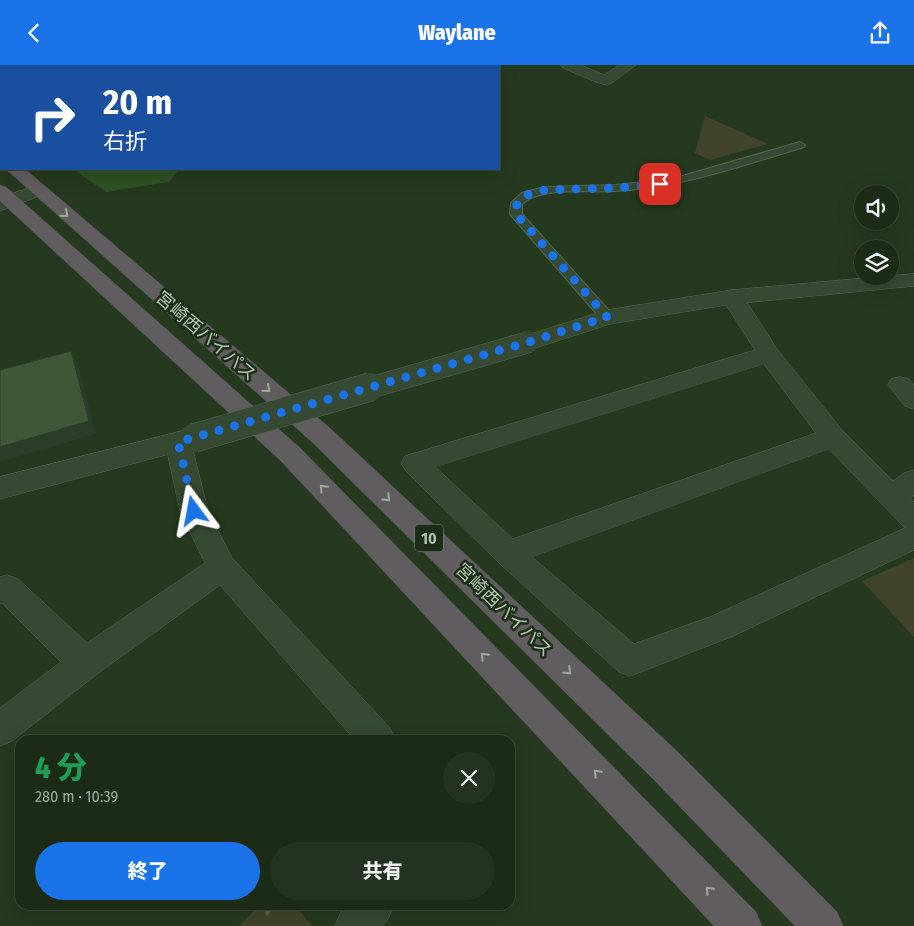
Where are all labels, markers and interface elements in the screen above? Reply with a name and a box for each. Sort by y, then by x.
icon: back [20,19,48,47]
text: Waylane [418,19,496,46]
icon: share [866,19,894,47]
text: 20 m [103,81,172,123]
icon: right [20,85,85,150]
text: 右折 [103,128,147,155]
pin [639,163,681,205]
icon: arrive [646,170,674,198]
map controls [854,185,899,285]
button: sound [854,185,899,230]
one-way arrow [59,208,68,216]
button: layers [854,240,899,285]
street label: 宮崎西バイパス [151,286,261,386]
one-way arrow [262,383,271,392]
position arrow [167,484,219,536]
one-way arrow [320,485,329,494]
one-way arrow [382,492,391,501]
road number: 10 [415,524,443,551]
street label: 宮崎西バイパス [451,558,557,662]
one-way arrow [481,652,490,661]
one-way arrow [562,665,571,674]
text: 4 分 [35,750,87,786]
button: close [443,752,495,804]
one-way arrow [594,769,603,778]
text: 280 m · 10:39 [35,787,118,806]
button: 終了 [35,842,260,900]
button: 共有 [270,842,495,900]
one-way arrow [706,887,715,896]

